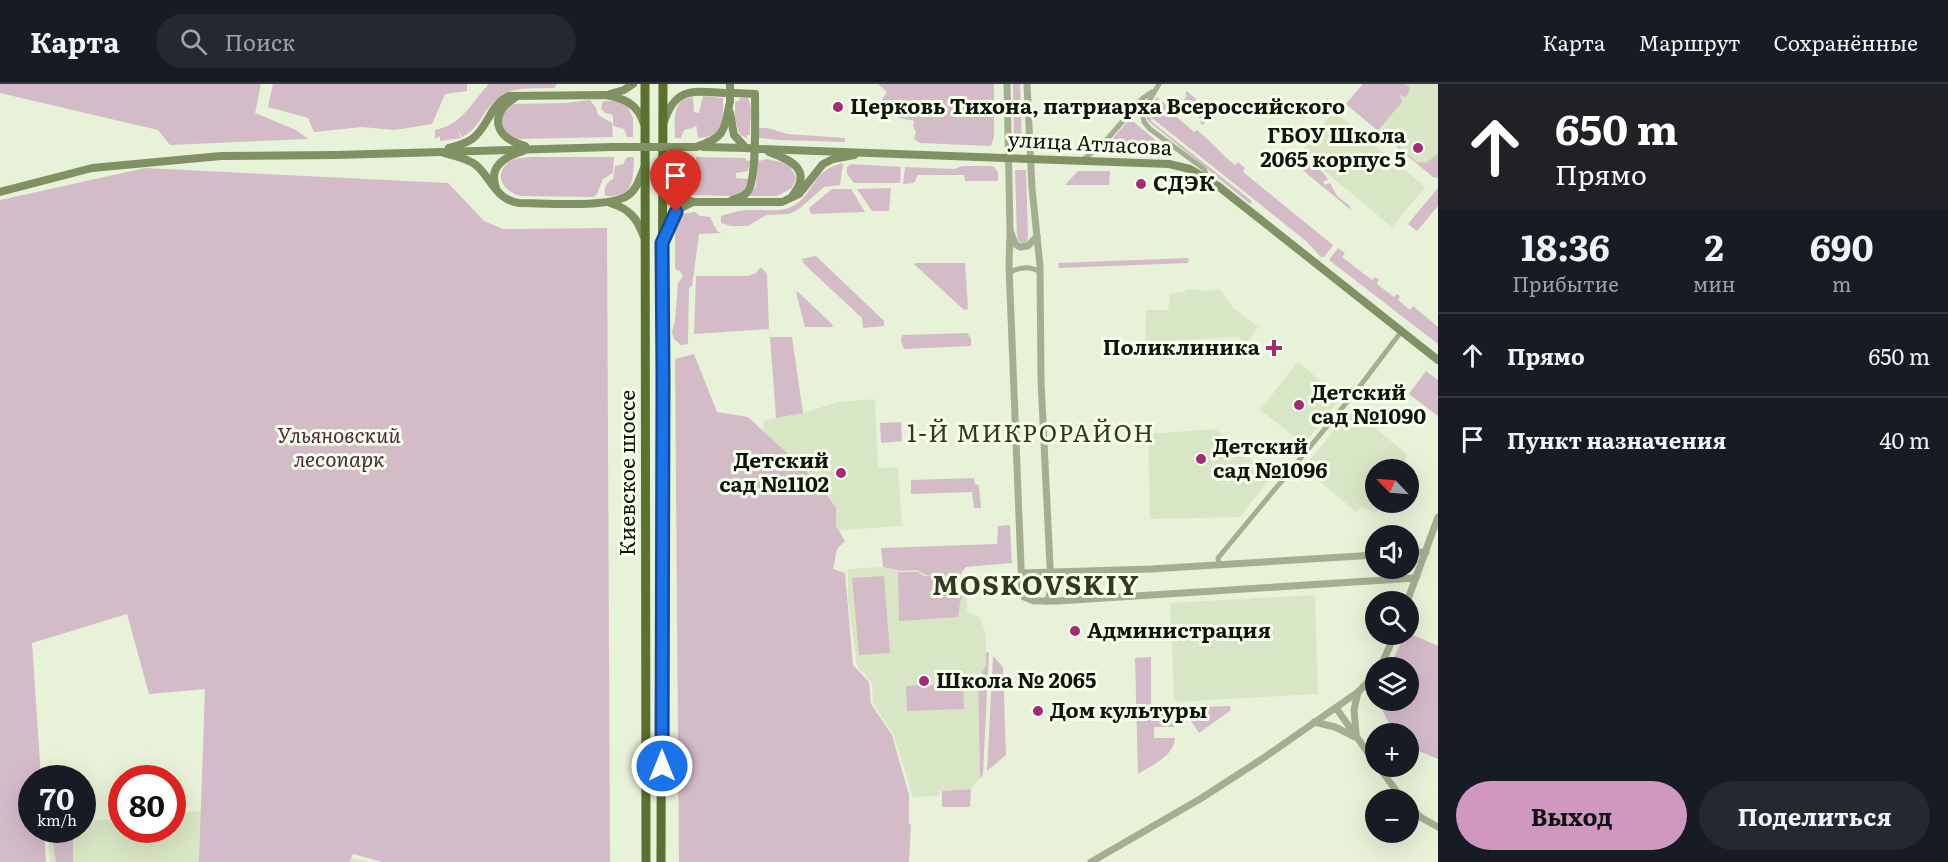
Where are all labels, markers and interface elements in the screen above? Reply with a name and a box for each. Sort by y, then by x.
search box [156,14,576,68]
text: Карта [30,20,120,62]
icon: search [177,25,210,58]
text: Поиск [225,25,295,58]
text: Карта [1542,26,1605,57]
text: Маршрут [1638,26,1740,57]
text: Сохранённые [1773,26,1918,57]
place label: Церковь Тихона, патриарха Всероссийского [850,89,1345,120]
text: 650 m [1555,96,1678,158]
marker: Церковь Тихона, патриарха Всероссийского [831,100,845,114]
icon: ahead [1456,108,1534,186]
place label: ГБОУ Школа 2065 корпус 5 [1260,118,1407,173]
street label: улица Атласова [1007,122,1174,161]
marker: ГБОУ Школа 2065 корпус 5 [1411,141,1425,155]
pin [650,150,701,212]
text: Прямо [1555,153,1647,193]
icon: arrive [659,159,692,192]
place label: СДЭК [1153,166,1215,197]
marker: СДЭК [1134,177,1148,191]
text: 18:36 [1521,219,1610,272]
text: 2 [1705,219,1724,272]
text: 690 [1810,219,1874,272]
text: Прибытие [1512,268,1619,298]
text: мин [1693,268,1736,298]
text: m [1832,268,1851,298]
place label: Поликлиника [1103,330,1261,361]
marker: Поликлиника [1265,339,1283,357]
icon: ahead [1456,339,1489,372]
text: Прямо [1507,339,1585,372]
text: 650 m [1869,339,1930,372]
place label: Детский сад №1090 [1311,375,1426,430]
street label: Киевское шоссе [610,390,641,556]
marker: Детский сад №1090 [1292,398,1306,412]
district label: 1-Й МИКРОРАЙОН [907,414,1155,449]
park label: Ульяновский лесопарк [277,418,401,473]
icon: arrive [1456,423,1489,456]
text: Пункт назначения [1507,423,1726,456]
text: 40 m [1879,423,1930,456]
place label: Детский сад №1096 [1213,429,1328,484]
place label: Детский сад №1102 [719,443,829,498]
marker: Детский сад №1096 [1194,452,1208,466]
north arrow [1365,459,1419,513]
map controls [1365,459,1419,843]
marker: Детский сад №1102 [834,466,848,480]
button: sound [1365,525,1419,579]
district label: MOSKOVSKIY [932,563,1140,603]
button: search [1365,591,1419,645]
place label: Администрация [1087,613,1271,644]
marker: Администрация [1068,624,1082,638]
button: layers [1365,657,1419,711]
place label: Школа № 2065 [936,663,1096,694]
marker: Школа № 2065 [917,674,931,688]
place label: Дом культуры [1050,693,1207,724]
marker: Дом культуры [1031,704,1045,718]
button: + [1365,723,1419,777]
position arrow [630,734,694,798]
speed limit sign: 80 [108,765,186,843]
text: 70 [40,775,74,819]
button: Выход [1456,781,1687,850]
button: Поделиться [1699,781,1930,850]
button: − [1365,789,1419,843]
text: km/h [37,808,77,831]

